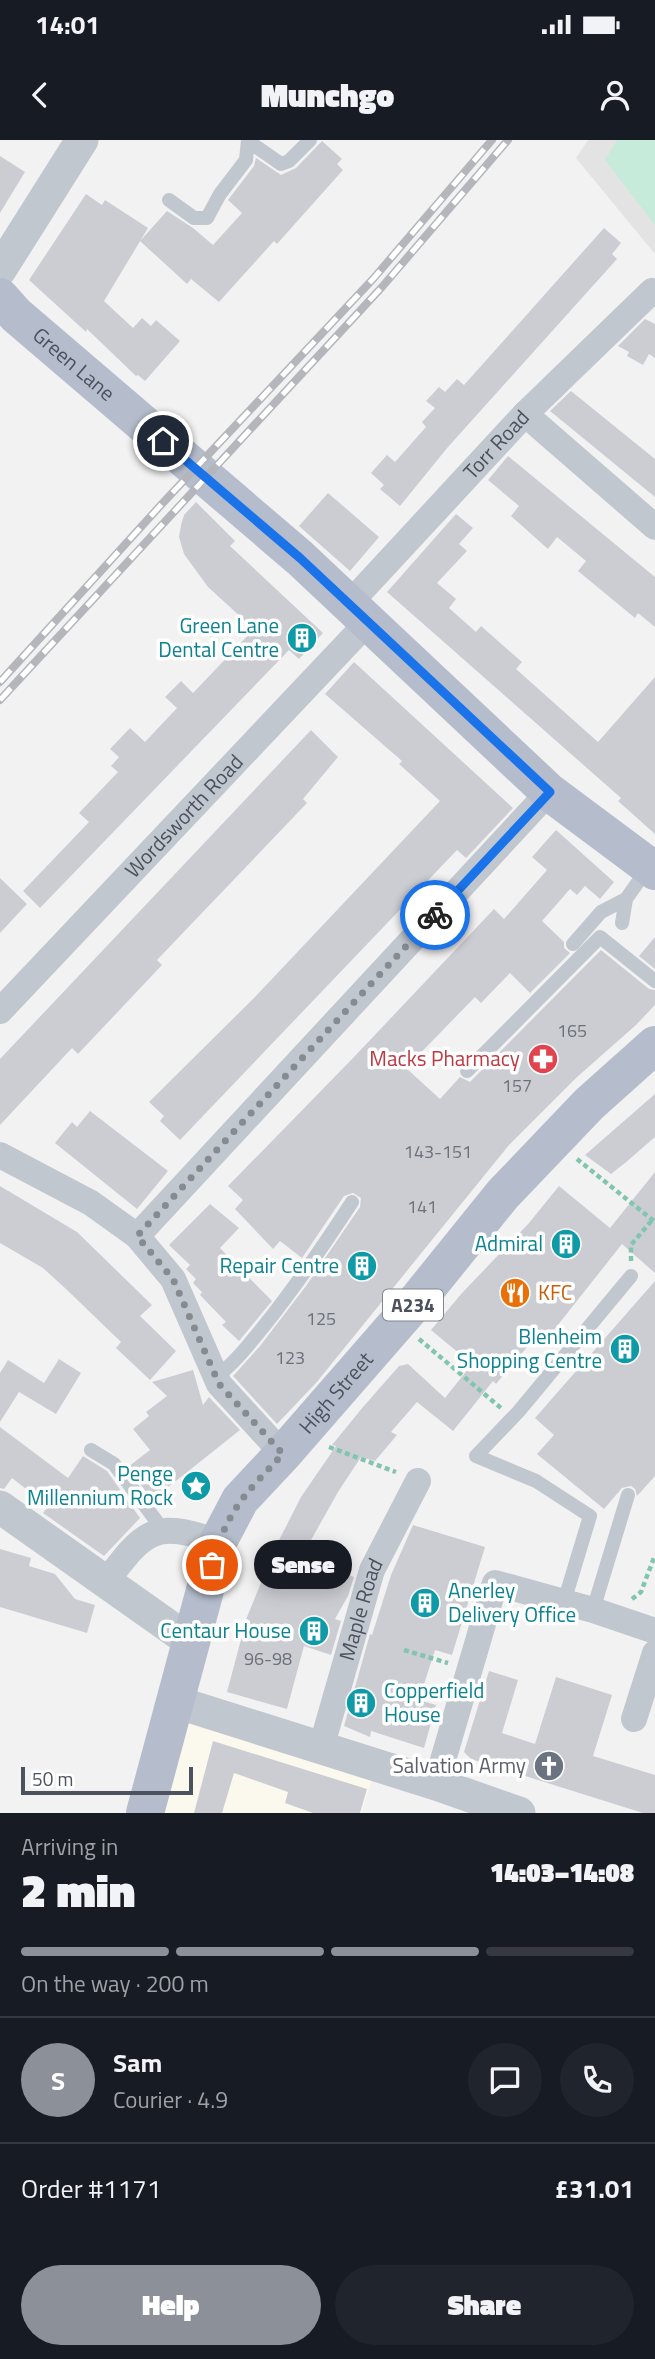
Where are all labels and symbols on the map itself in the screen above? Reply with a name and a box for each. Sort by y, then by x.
street label: Green Lane [26,319,123,408]
street label: Torr Road [455,402,536,486]
pin [133,411,193,471]
place label: Green Lane Dental Centre [158,609,279,665]
building icon: Green Lane Dental Centre [285,621,319,655]
street label: Wordsworth Road [117,746,250,885]
courier [400,880,470,950]
house number: 165 [557,1017,587,1044]
place label: Macks Pharmacy [369,1042,520,1074]
pharmacy icon: Macks Pharmacy [526,1042,560,1076]
house number: 157 [502,1072,532,1099]
house number: 143-151 [404,1138,472,1165]
house number: 141 [407,1193,437,1220]
place label: Admiral [475,1227,543,1259]
building icon: Admiral [549,1227,583,1261]
place label: Repair Centre [220,1249,339,1281]
building icon: Repair Centre [345,1249,379,1283]
restaurant icon: KFC [498,1276,532,1310]
place label: KFC [538,1276,572,1308]
road number: A234 [383,1289,443,1320]
house number: 125 [306,1305,336,1332]
place label: Blenheim Shopping Centre [457,1320,602,1376]
building icon: Blenheim Shopping Centre [608,1332,642,1366]
house number: 123 [275,1344,305,1371]
street label: High Street [291,1344,381,1440]
place label: Penge Millennium Rock [27,1457,173,1513]
place icon: Penge Millennium Rock [179,1469,213,1503]
pin [182,1535,242,1595]
callout: Sense [254,1540,352,1590]
street label: Maple Road [330,1552,390,1664]
place label: Anerley Delivery Office [448,1574,576,1630]
building icon: Anerley Delivery Office [408,1586,442,1620]
place label: Centaur House [160,1614,291,1646]
building icon: Centaur House [297,1614,331,1648]
house number: 96-98 [244,1645,292,1672]
place label: Copperfield House [384,1674,484,1730]
building icon: Copperfield House [344,1686,378,1720]
place label: Salvation Army [392,1749,526,1781]
church icon: Salvation Army [532,1749,566,1783]
scale bar [21,1764,192,1796]

